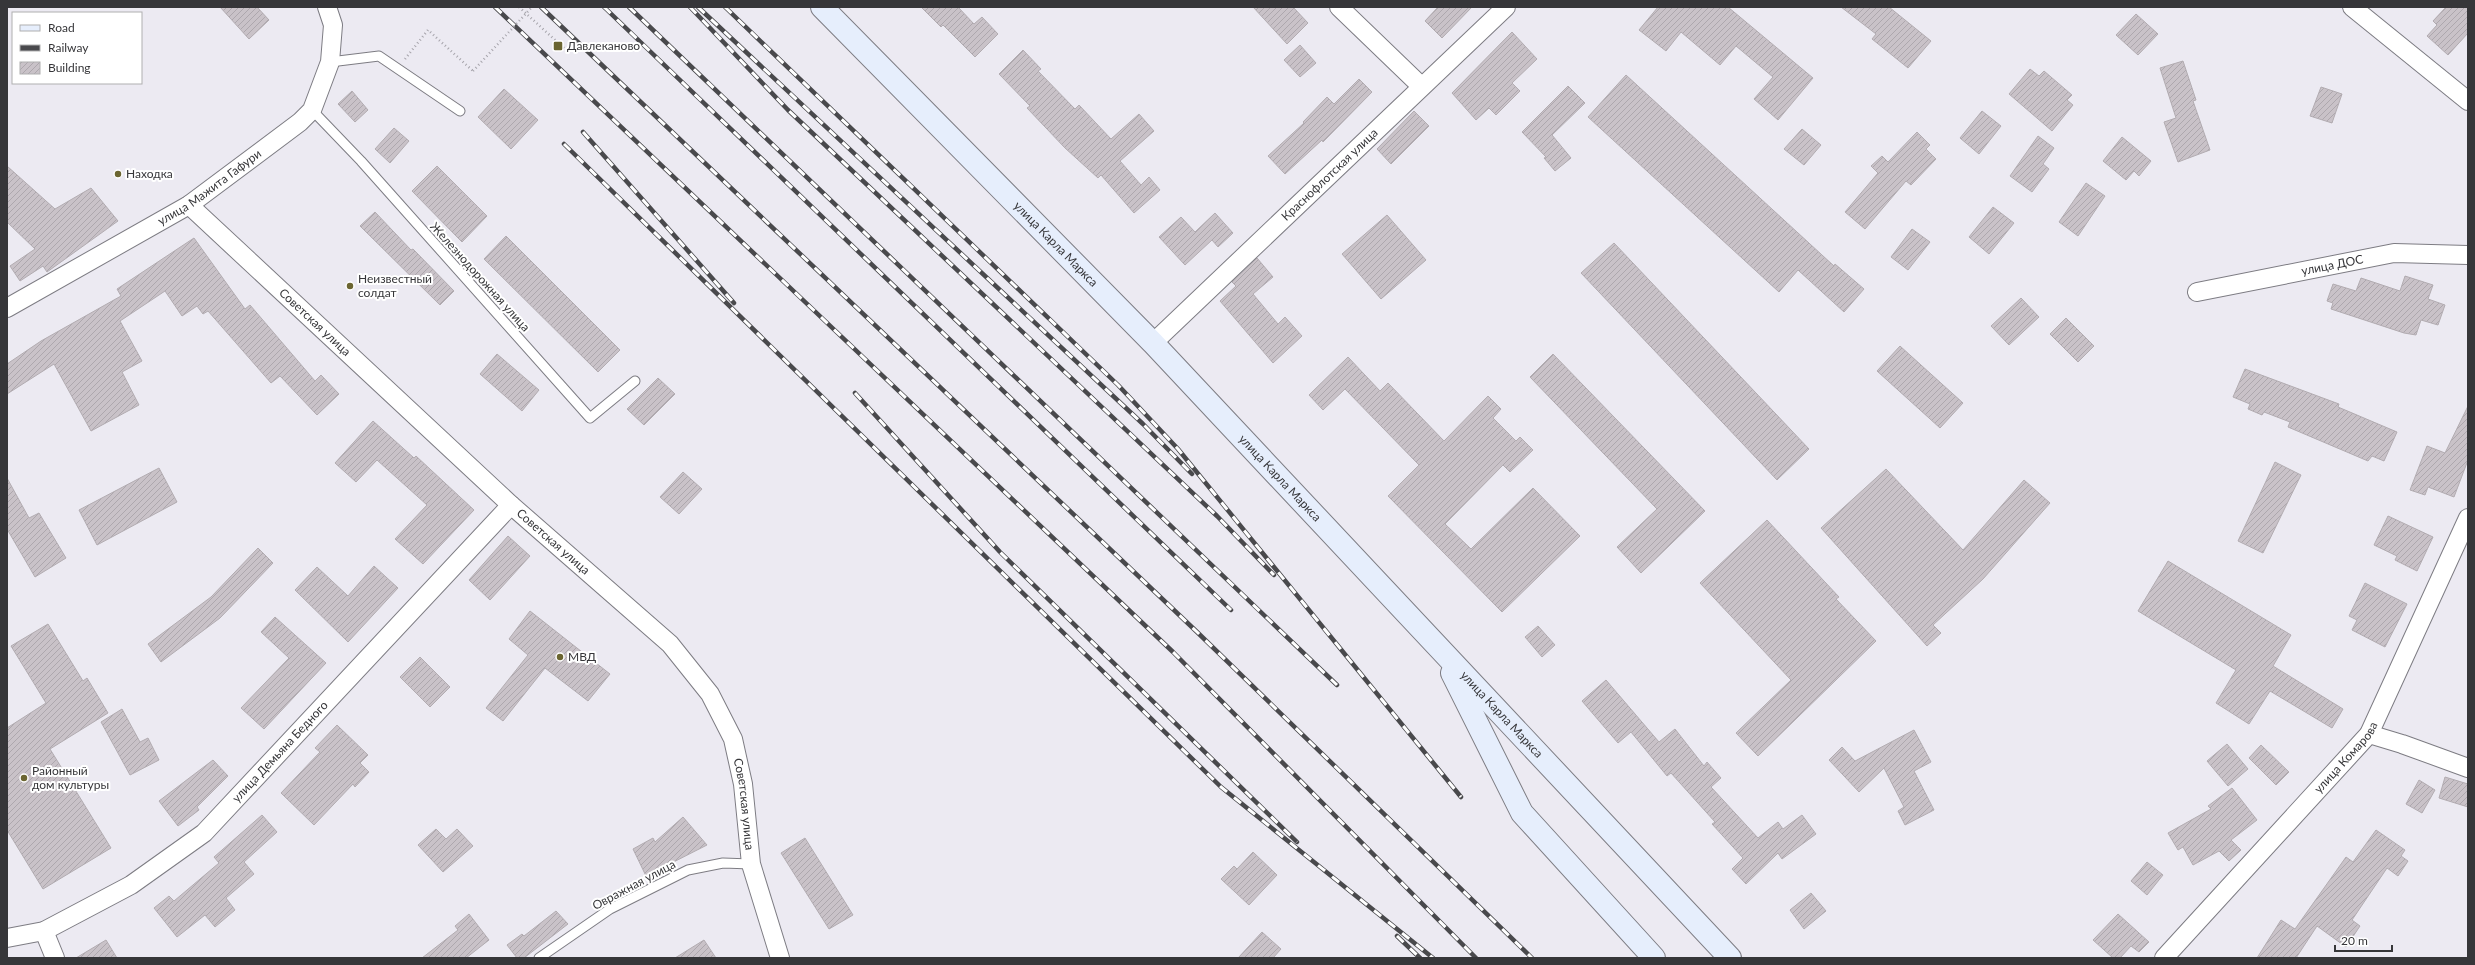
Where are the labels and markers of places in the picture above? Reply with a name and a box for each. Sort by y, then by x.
place label: Давлеканово [567,38,640,53]
marker: Давлеканово [552,40,564,52]
place label: Находка [126,166,173,181]
marker: Находка [113,169,123,179]
place label: Неизвестный солдат [358,271,432,300]
marker: Неизвестный солдат [345,281,355,291]
place label: МВД [568,649,597,664]
marker: МВД [555,652,565,662]
place label: Районный дом культуры [32,763,109,792]
marker: Районный дом культуры [19,773,29,783]

